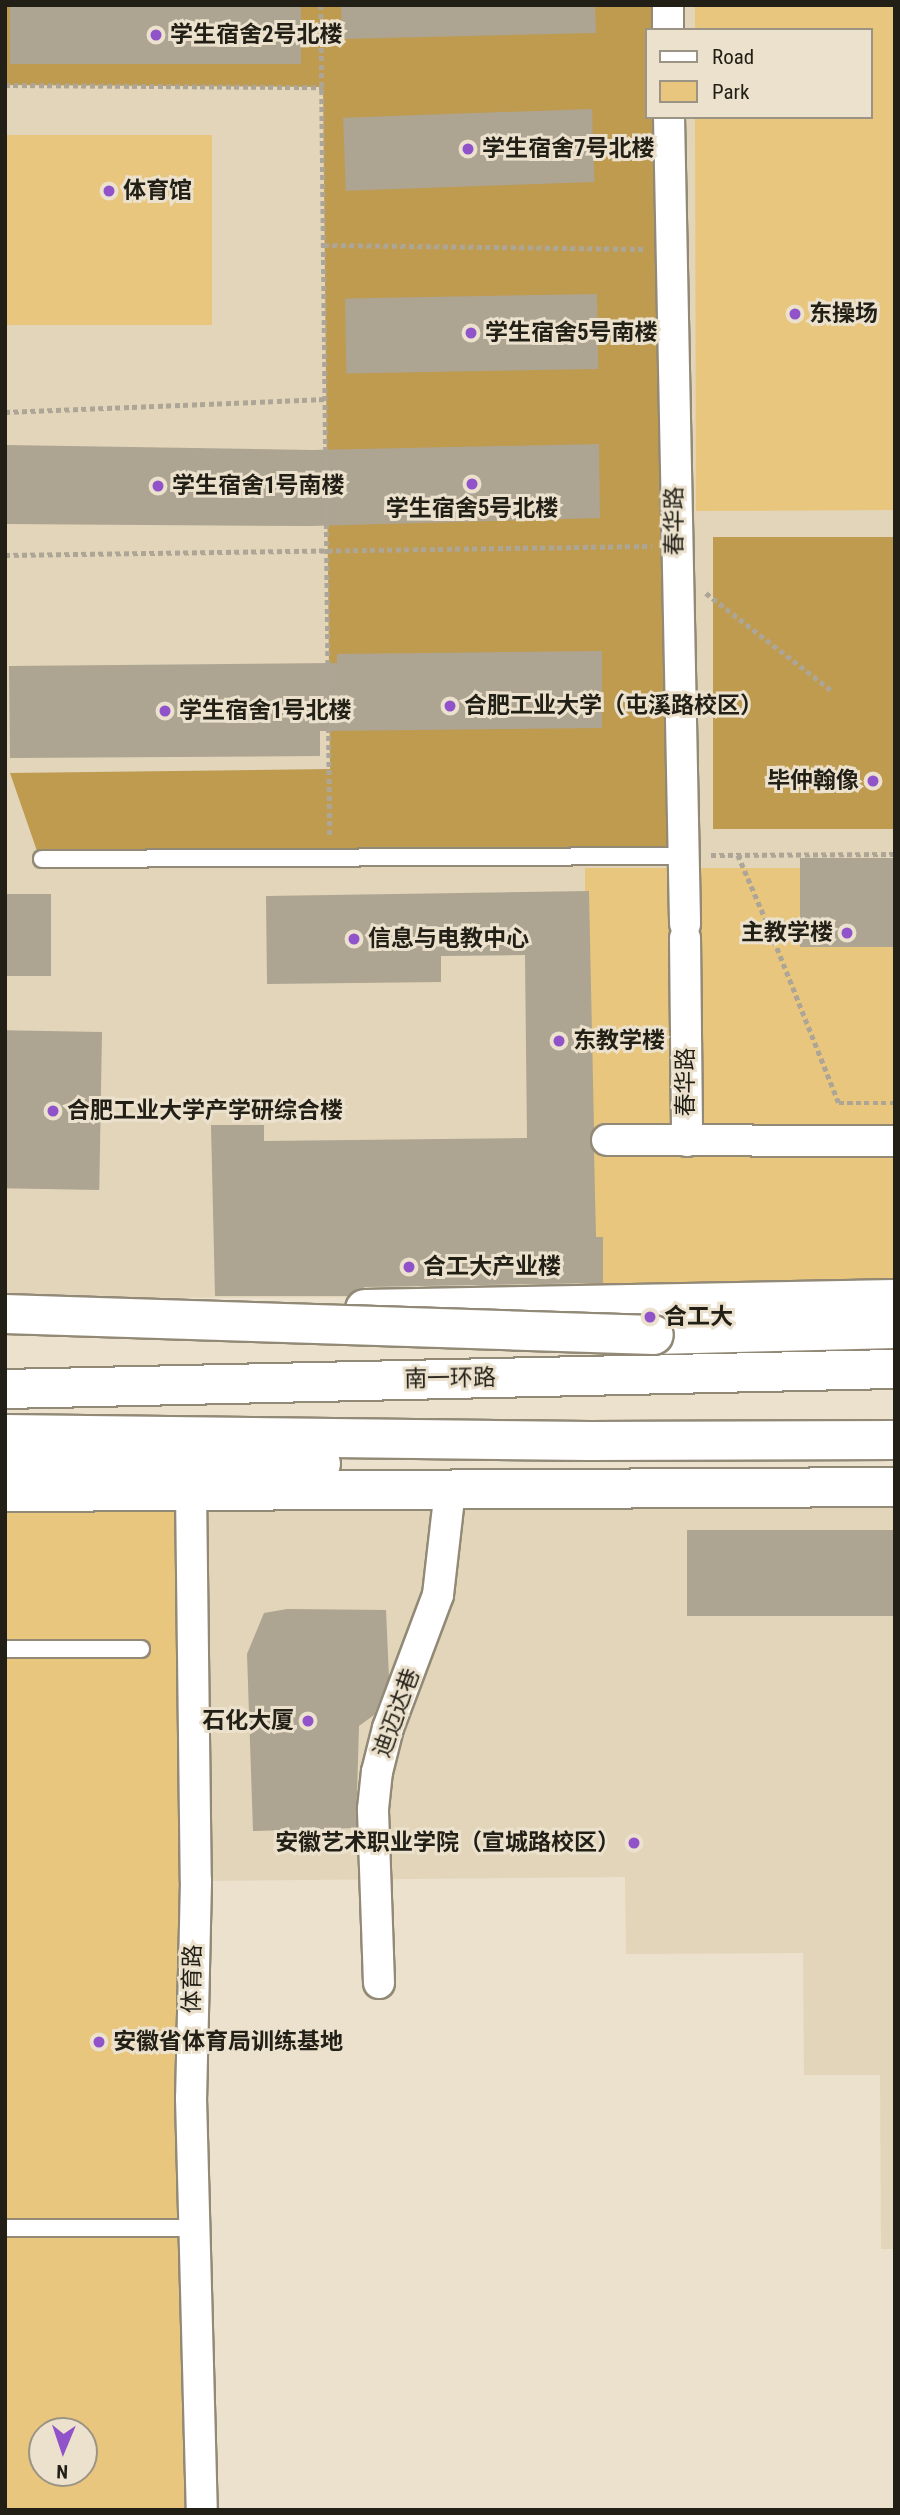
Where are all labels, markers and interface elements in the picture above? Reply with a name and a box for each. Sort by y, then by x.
place label: 学生宿舍2号北楼 [170,21,343,49]
marker: 学生宿舍2号北楼 [148,27,164,43]
legend [645,28,872,119]
text: Road [712,45,754,69]
text: Park [712,80,749,104]
place label: 学生宿舍7号北楼 [482,135,655,163]
marker: 学生宿舍7号北楼 [460,141,476,157]
place label: 体育馆 [123,177,192,205]
marker: 体育馆 [101,183,117,199]
place label: 东操场 [809,300,878,328]
marker: 东操场 [787,306,803,322]
place label: 学生宿舍5号南楼 [485,319,658,347]
marker: 学生宿舍5号南楼 [463,325,479,341]
place label: 学生宿舍1号南楼 [172,472,345,500]
marker: 学生宿舍5号北楼 [464,476,480,492]
marker: 学生宿舍1号南楼 [150,478,166,494]
street label: 春华路 [661,487,689,555]
place label: 学生宿舍5号北楼 [386,495,558,523]
place label: 合肥工业大学（屯溪路校区） [464,692,763,720]
place label: 学生宿舍1号北楼 [179,697,352,725]
marker: 合肥工业大学（屯溪路校区） [442,698,458,714]
marker: 学生宿舍1号北楼 [157,703,173,719]
place label: 毕仲翰像 [767,767,859,795]
marker: 毕仲翰像 [865,773,881,789]
place label: 主教学楼 [741,919,833,947]
place label: 信息与电教中心 [368,925,529,953]
marker: 主教学楼 [839,925,855,941]
marker: 信息与电教中心 [346,931,362,947]
place label: 东教学楼 [573,1027,665,1055]
marker: 东教学楼 [551,1033,567,1049]
street label: 春华路 [672,1048,700,1116]
place label: 合肥工业大学产学研综合楼 [67,1097,343,1125]
marker: 合肥工业大学产学研综合楼 [45,1103,61,1119]
place label: 合工大产业楼 [423,1253,561,1281]
marker: 合工大产业楼 [401,1259,417,1275]
place label: 合工大 [664,1303,733,1331]
marker: 合工大 [642,1309,658,1325]
street label: 南一环路 [404,1364,496,1394]
street label: 迪迈达巷 [368,1665,426,1761]
place label: 石化大厦 [202,1707,294,1735]
marker: 石化大厦 [300,1713,316,1729]
place label: 安徽艺术职业学院（宣城路校区） [275,1829,620,1857]
marker: 安徽艺术职业学院（宣城路校区） [626,1835,642,1851]
street label: 体育路 [179,1944,207,2014]
place label: 安徽省体育局训练基地 [113,2028,343,2056]
marker: 安徽省体育局训练基地 [91,2034,107,2050]
north arrow [28,2417,98,2487]
text: N [56,2460,69,2483]

